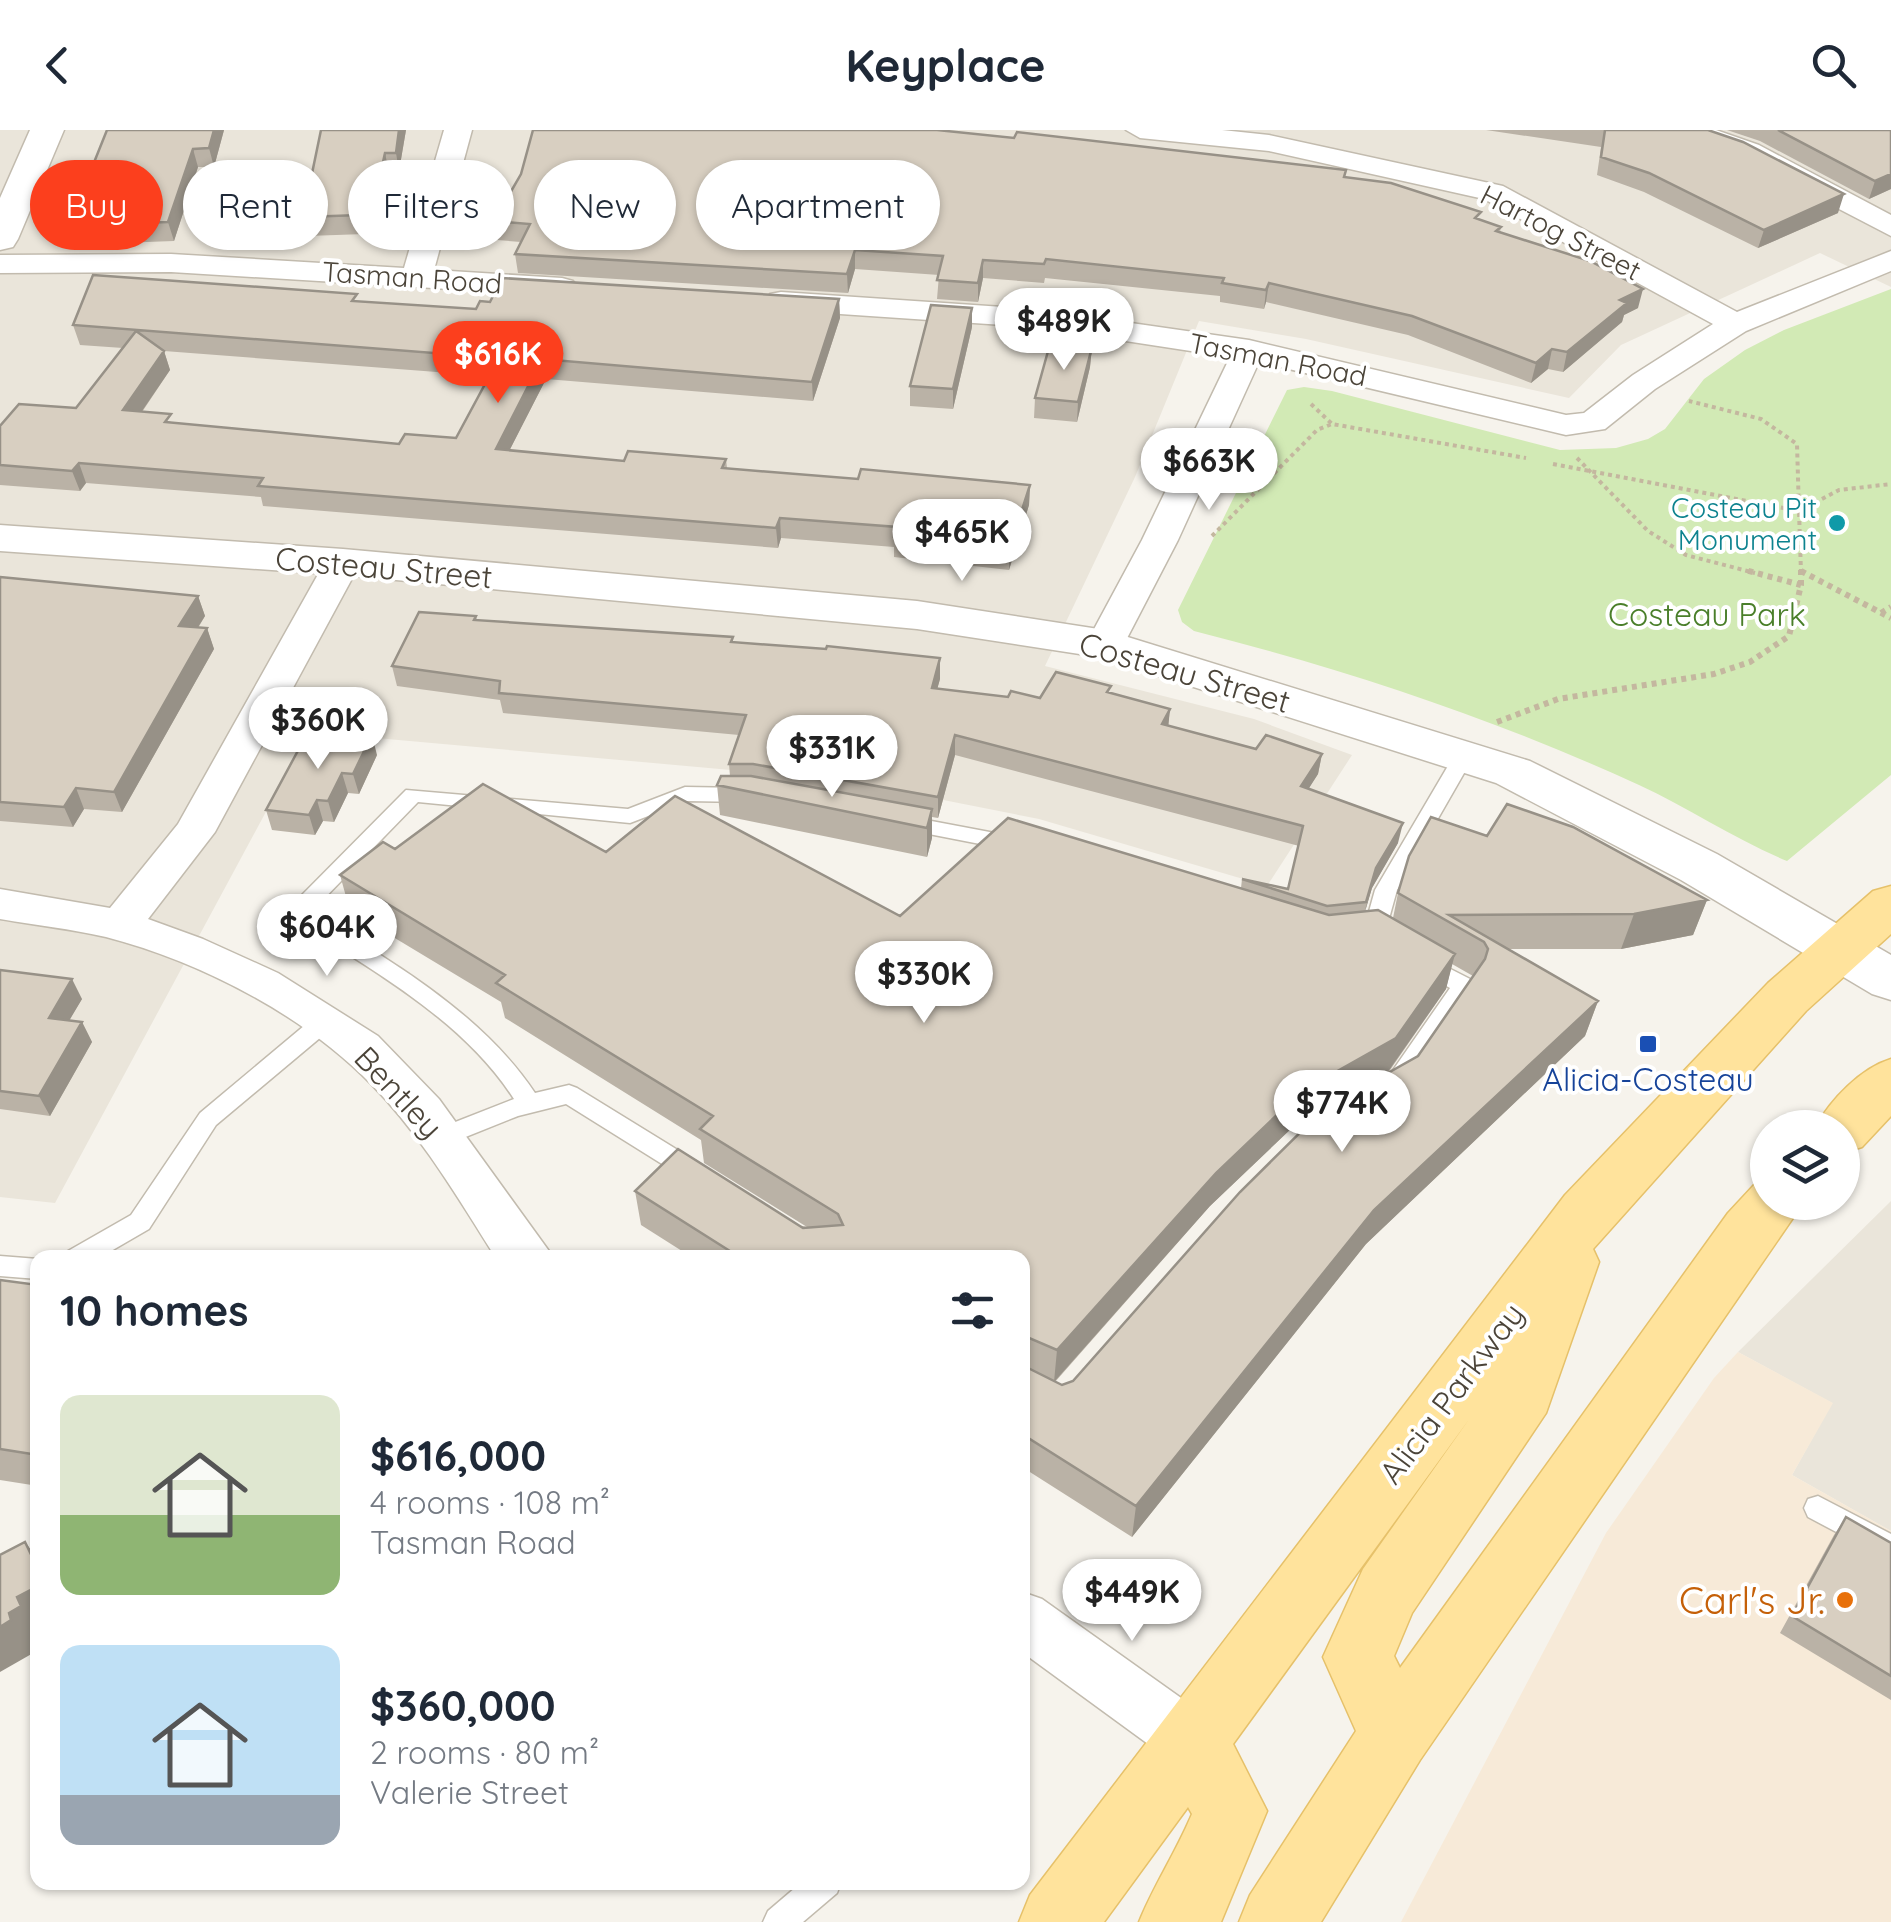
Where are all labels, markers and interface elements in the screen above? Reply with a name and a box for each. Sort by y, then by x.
text: Keyplace [846,37,1045,93]
icon: back [30,38,85,93]
icon: search [1806,38,1861,93]
chip: Buy [30,160,163,250]
chip: Rent [183,160,328,250]
chip: Filters [348,160,514,250]
chip: New [534,160,676,250]
chip: Apartment [696,160,940,250]
street label: Hartog Street [1475,176,1647,288]
street label: Tasman Road [321,253,503,301]
pin: $489K [994,288,1134,373]
text: $489K [1017,300,1111,340]
pin: $616K [428,321,568,406]
street label: Tasman Road [1186,325,1370,393]
text: $616K [454,333,542,373]
pin: $663K [1139,428,1279,513]
text: $663K [1163,440,1255,480]
place label: Costeau Pit Monument [1671,490,1817,557]
pin: $465K [892,499,1032,584]
text: $465K [914,511,1010,551]
marker: Costeau Pit Monument [1826,512,1848,534]
street label: Costeau Street [274,538,494,596]
park label: Costeau Park [1608,594,1806,634]
street label: Costeau Street [1075,623,1295,721]
pin: $360K [248,687,388,772]
text: $360K [271,699,365,739]
pin: $331K [762,715,902,800]
text: $331K [789,727,875,767]
pin: $604K [257,894,397,979]
text: $604K [279,906,375,946]
pin: $330K [854,941,994,1026]
text: $330K [877,953,971,993]
marker: Alicia-Costeau [1637,1033,1659,1055]
street label: Bentley [346,1038,452,1146]
place label: Alicia-Costeau [1542,1059,1754,1099]
pin: $774K [1272,1070,1412,1155]
text: $774K [1296,1082,1388,1122]
map controls [1750,1110,1860,1220]
button: layers [1750,1110,1860,1220]
icon: filters [945,1283,1000,1338]
text: 10 homes [60,1284,248,1337]
street label: Alicia Parkway [1370,1295,1532,1491]
text: $616,000 [370,1429,546,1482]
icon: home [140,1435,260,1555]
text: 4 rooms · 108 m² [370,1482,610,1522]
text: Tasman Road [370,1522,576,1562]
pin: $449K [1062,1559,1202,1644]
text: $449K [1084,1571,1180,1611]
place label: Carl's Jr. [1679,1576,1825,1624]
marker: Carl's Jr. [1834,1589,1856,1611]
text: $360,000 [370,1679,556,1732]
icon: home [140,1685,260,1805]
text: 2 rooms · 80 m² [370,1732,599,1772]
text: Valerie Street [370,1772,569,1812]

